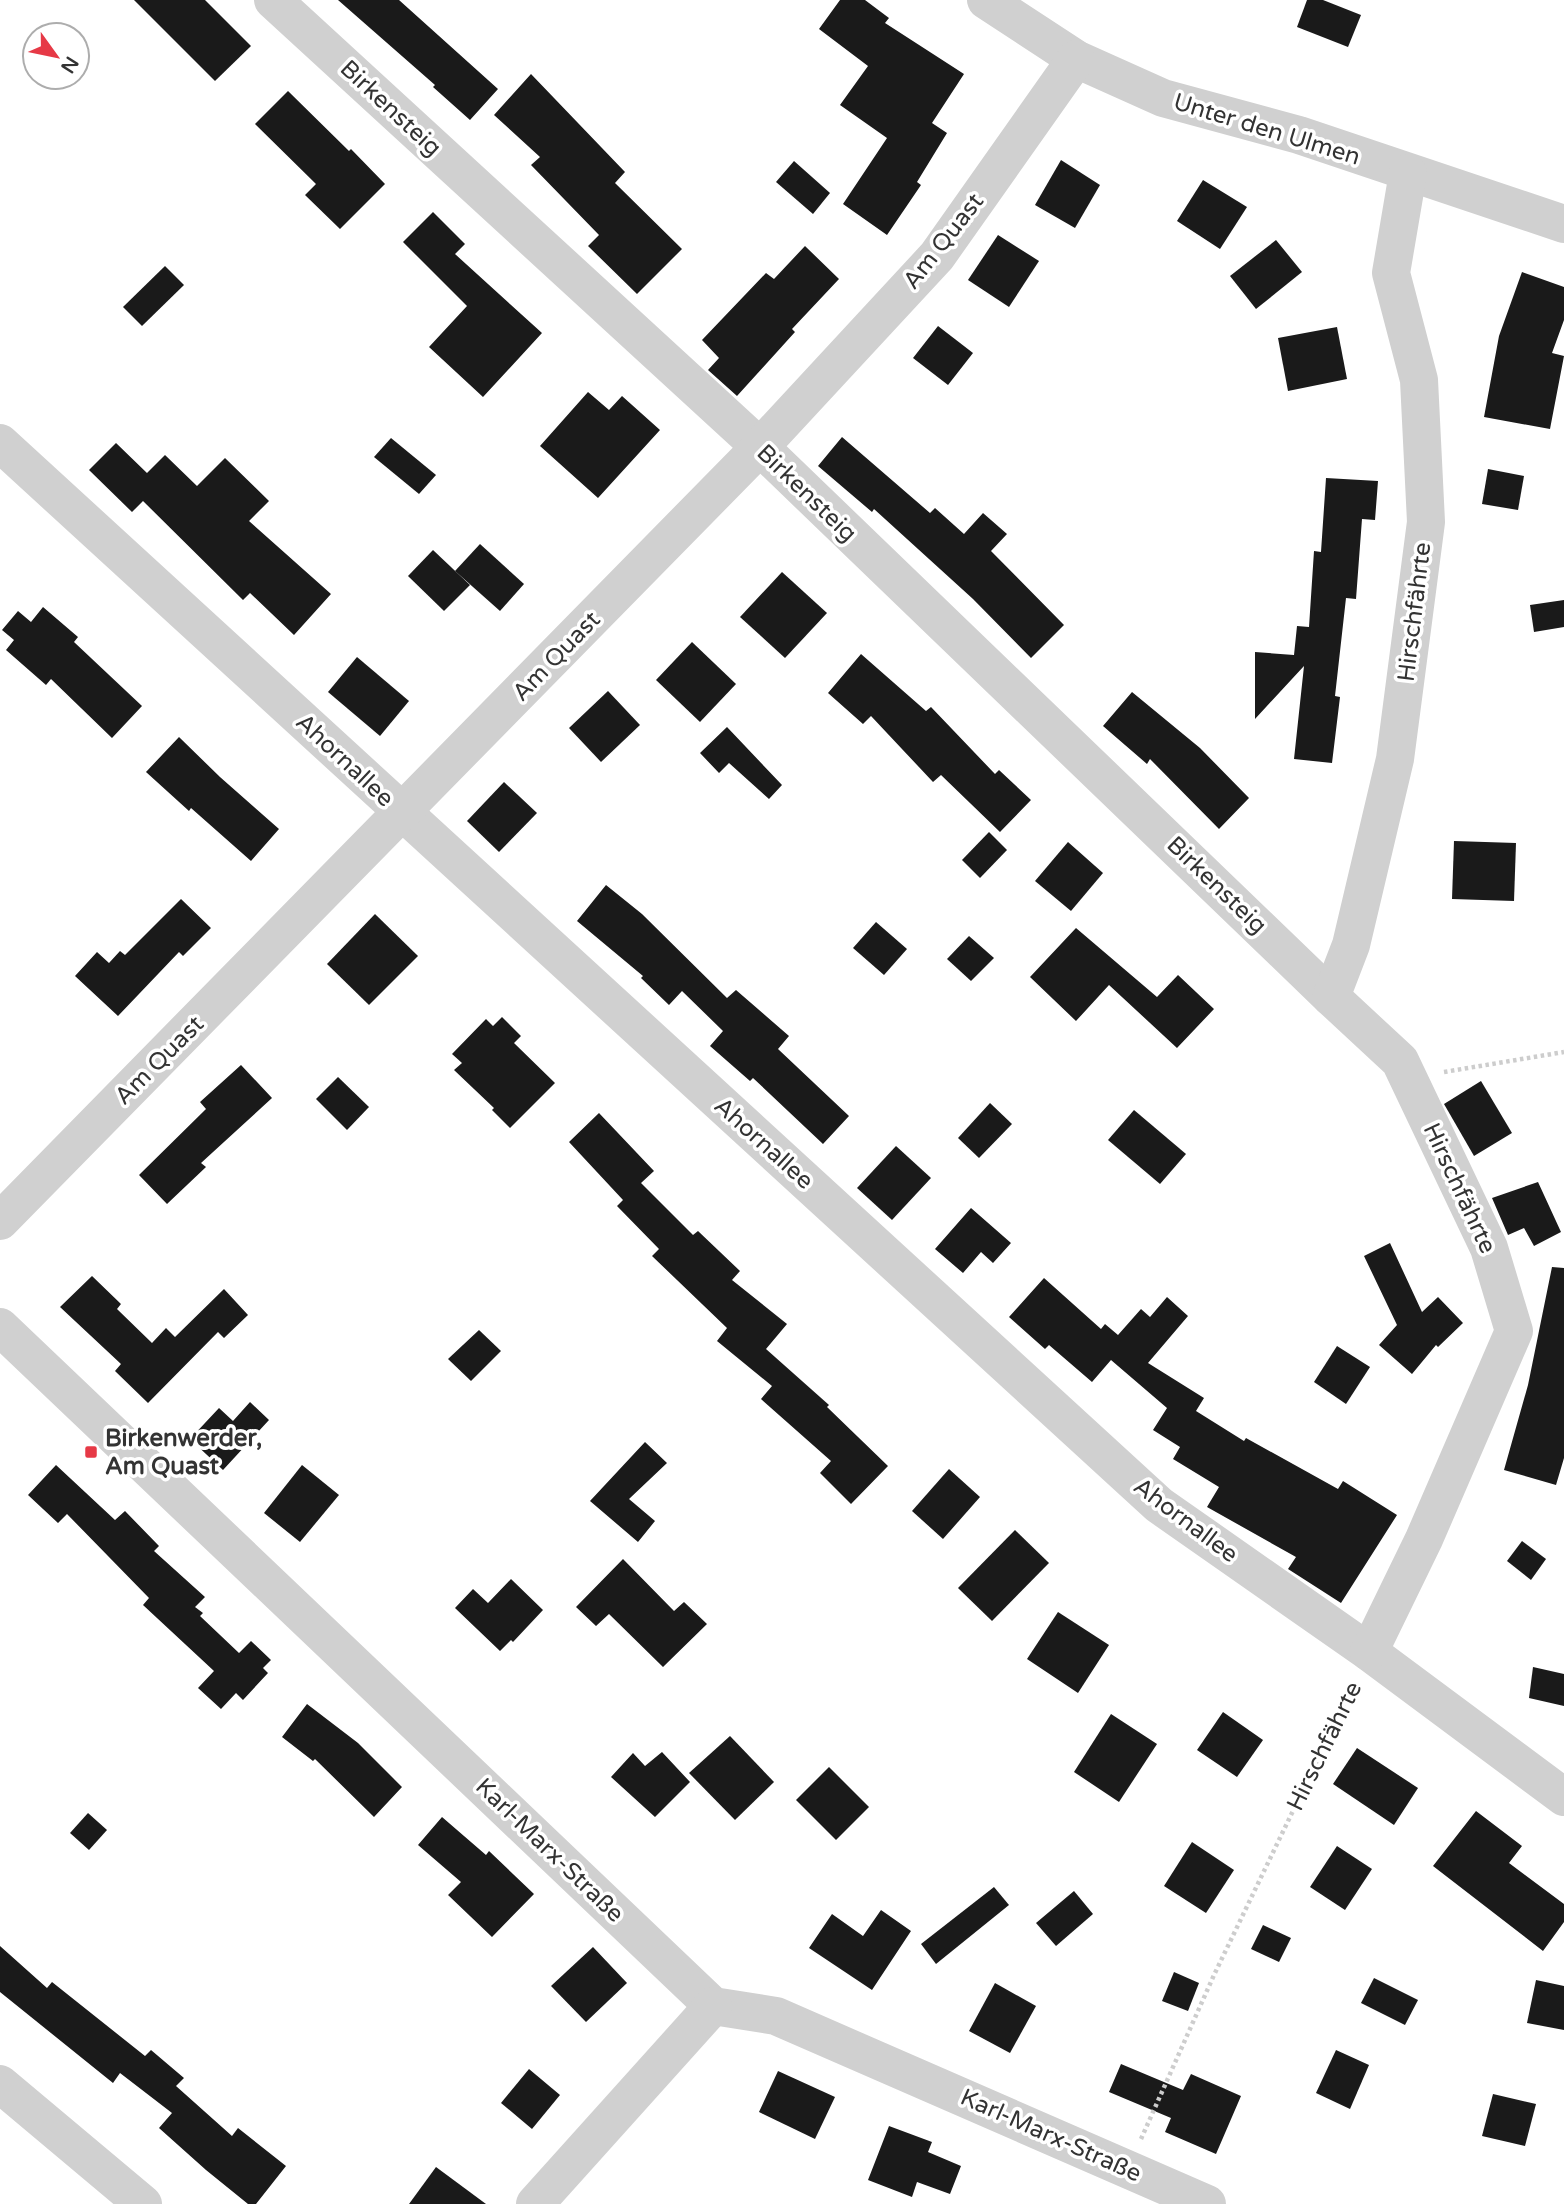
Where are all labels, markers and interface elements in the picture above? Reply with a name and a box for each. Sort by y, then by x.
north arrow [21,21,91,91]
text: N [56,52,83,77]
street label: Birkensteig [334,54,447,163]
street label: Unter den Ulmen [1170,87,1364,172]
street label: Am Quast [897,187,990,295]
street label: Birkensteig [751,439,863,548]
street label: Hirschfährte [1392,541,1437,683]
street label: Am Quast [506,605,606,707]
street label: Ahornallee [290,708,400,813]
street label: Birkensteig [1161,831,1273,940]
street label: Am Quast [109,1010,210,1111]
street label: Ahornallee [708,1091,819,1195]
street label: Hirschfährte [1417,1118,1502,1258]
place label: Birkenwerder, Am Quast [105,1424,262,1481]
marker: Birkenwerder, Am Quast [83,1444,99,1460]
street label: Ahornallee [1128,1472,1244,1569]
street label: Hirschfährte [1281,1677,1368,1816]
street label: Karl-Marx-Straße [469,1772,630,1929]
street label: Karl-Marx-Straße [956,2083,1146,2188]

